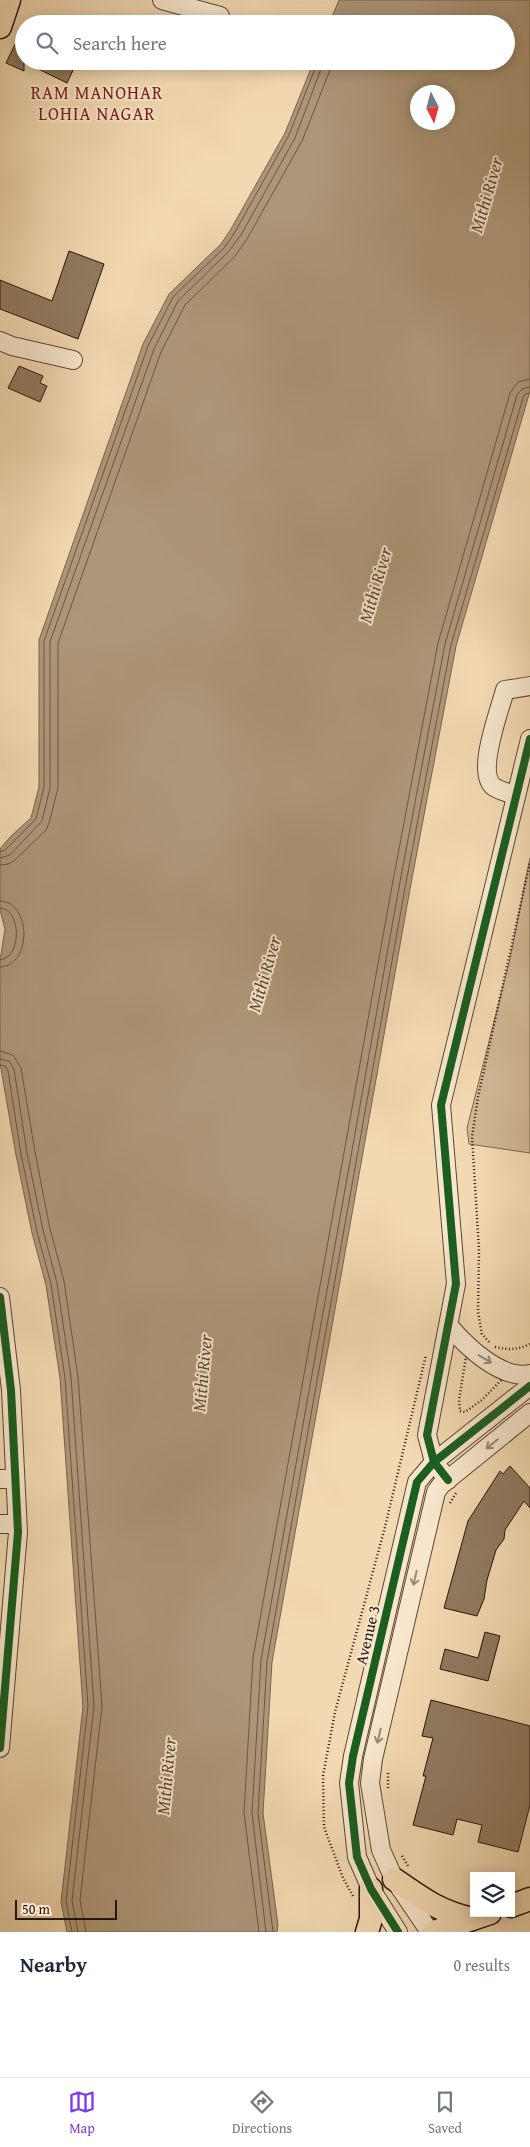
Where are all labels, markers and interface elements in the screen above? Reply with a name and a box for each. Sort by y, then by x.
search box [15,15,515,70]
icon: search [33,29,61,57]
text: Search here [73,29,167,57]
district label: RAM MANOHAR LOHIA NAGAR [31,79,163,127]
north arrow [410,85,455,130]
water label: Mithi River [462,153,510,236]
water label: Mithi River [351,543,399,626]
water label: Mithi River [240,932,288,1015]
water label: Mithi River [185,1332,219,1413]
one-way arrow [477,1354,491,1364]
one-way arrow [486,1438,499,1449]
one-way arrow [410,1569,419,1585]
street label: Avenue 3 [349,1603,385,1667]
one-way arrow [374,1728,383,1744]
water label: Mithi River [149,1735,183,1816]
map controls [470,1872,515,1917]
button: layers [470,1872,515,1917]
scale bar [15,1897,118,1920]
text: 50 m [22,1899,50,1919]
text: Nearby [20,1949,87,1980]
text: 0 results [453,1953,510,1977]
tab: Map [68,2088,96,2138]
tab: Directions [232,2088,292,2138]
tab: Saved [428,2088,462,2138]

